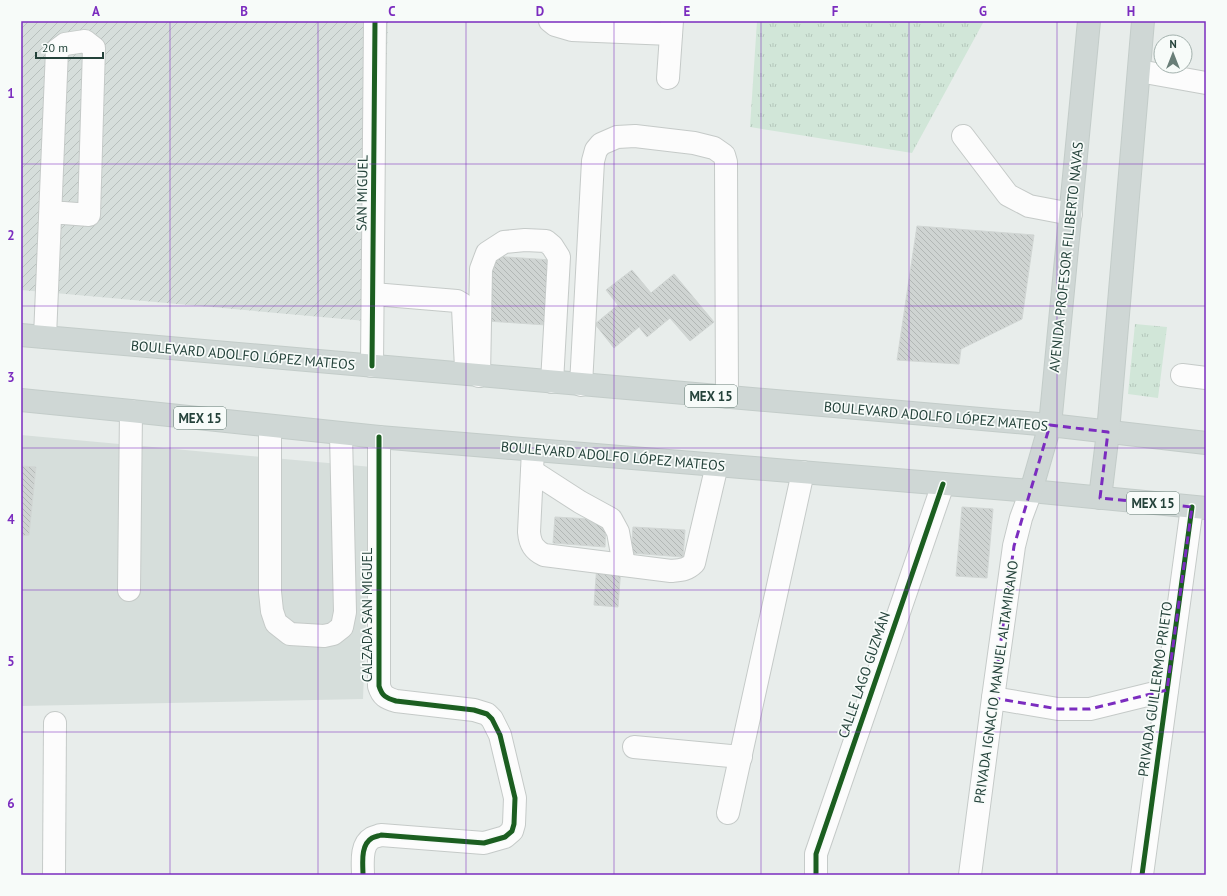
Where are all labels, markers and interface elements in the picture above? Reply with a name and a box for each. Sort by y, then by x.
text: A [92,3,100,20]
text: B [240,3,248,20]
text: C [388,3,396,20]
text: D [536,3,544,20]
text: E [684,3,691,20]
text: F [832,3,839,20]
text: G [979,3,987,20]
text: H [1127,3,1135,20]
scale bar [36,34,103,60]
north arrow [1153,34,1193,74]
text: N [1169,37,1177,51]
text: 20 m [42,40,68,55]
text: 1 [7,85,15,102]
street label: AVENIDA PROFESOR FILIBERTO NAVAS [1045,141,1087,373]
street label: SAN MIGUEL [352,155,372,231]
text: 2 [7,227,15,244]
street label: BOULEVARD ADOLFO LÓPEZ MATEOS [130,336,356,374]
text: 3 [7,369,15,386]
road number: MEX 15 [685,385,737,407]
street label: BOULEVARD ADOLFO LÓPEZ MATEOS [823,397,1049,435]
road number: MEX 15 [174,407,226,429]
street label: BOULEVARD ADOLFO LÓPEZ MATEOS [500,437,726,475]
road number: MEX 15 [1127,492,1179,514]
text: 4 [7,511,15,528]
street label: CALZADA SAN MIGUEL [358,548,376,682]
street label: PRIVADA IGNACIO MANUEL ALTAMIRANO [970,559,1022,805]
street label: PRIVADA GUILLERMO PRIETO [1134,600,1176,778]
street label: CALLE LAGO GUZMÁN [834,609,894,741]
text: 5 [7,653,15,670]
text: 6 [7,795,15,812]

